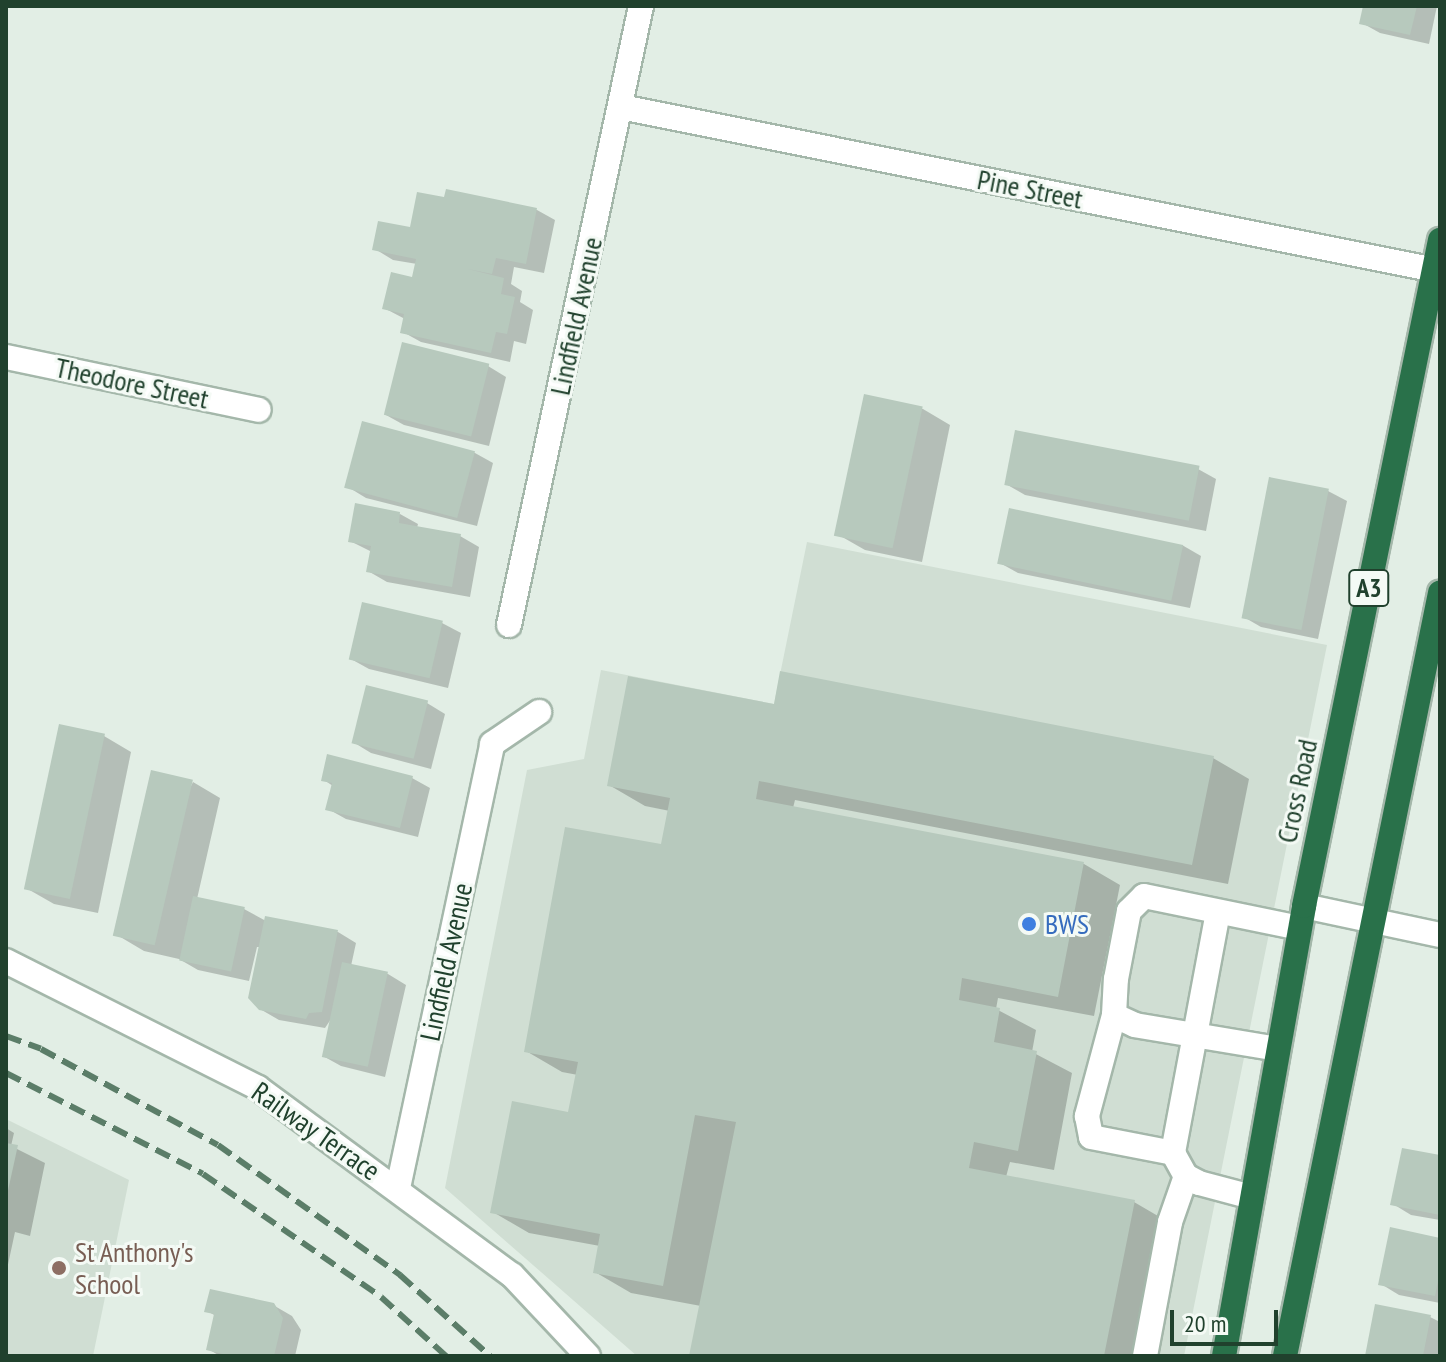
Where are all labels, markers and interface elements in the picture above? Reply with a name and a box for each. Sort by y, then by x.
street label: Pine Street [975,162,1085,216]
street label: Lindfield Avenue [543,234,609,398]
street label: Theodore Street [52,350,212,416]
road number: A3 [1347,566,1391,610]
street label: Cross Road [1270,736,1324,846]
street label: Lindfield Avenue [413,880,479,1044]
place label: BWS [1045,907,1089,941]
marker: BWS [1020,915,1038,933]
street label: Railway Terrace [245,1074,387,1188]
place label: St Anthony's School [75,1235,194,1301]
marker: St Anthony's School [50,1259,68,1277]
scale bar [1174,1294,1282,1344]
text: 20 m [1184,1308,1226,1339]

